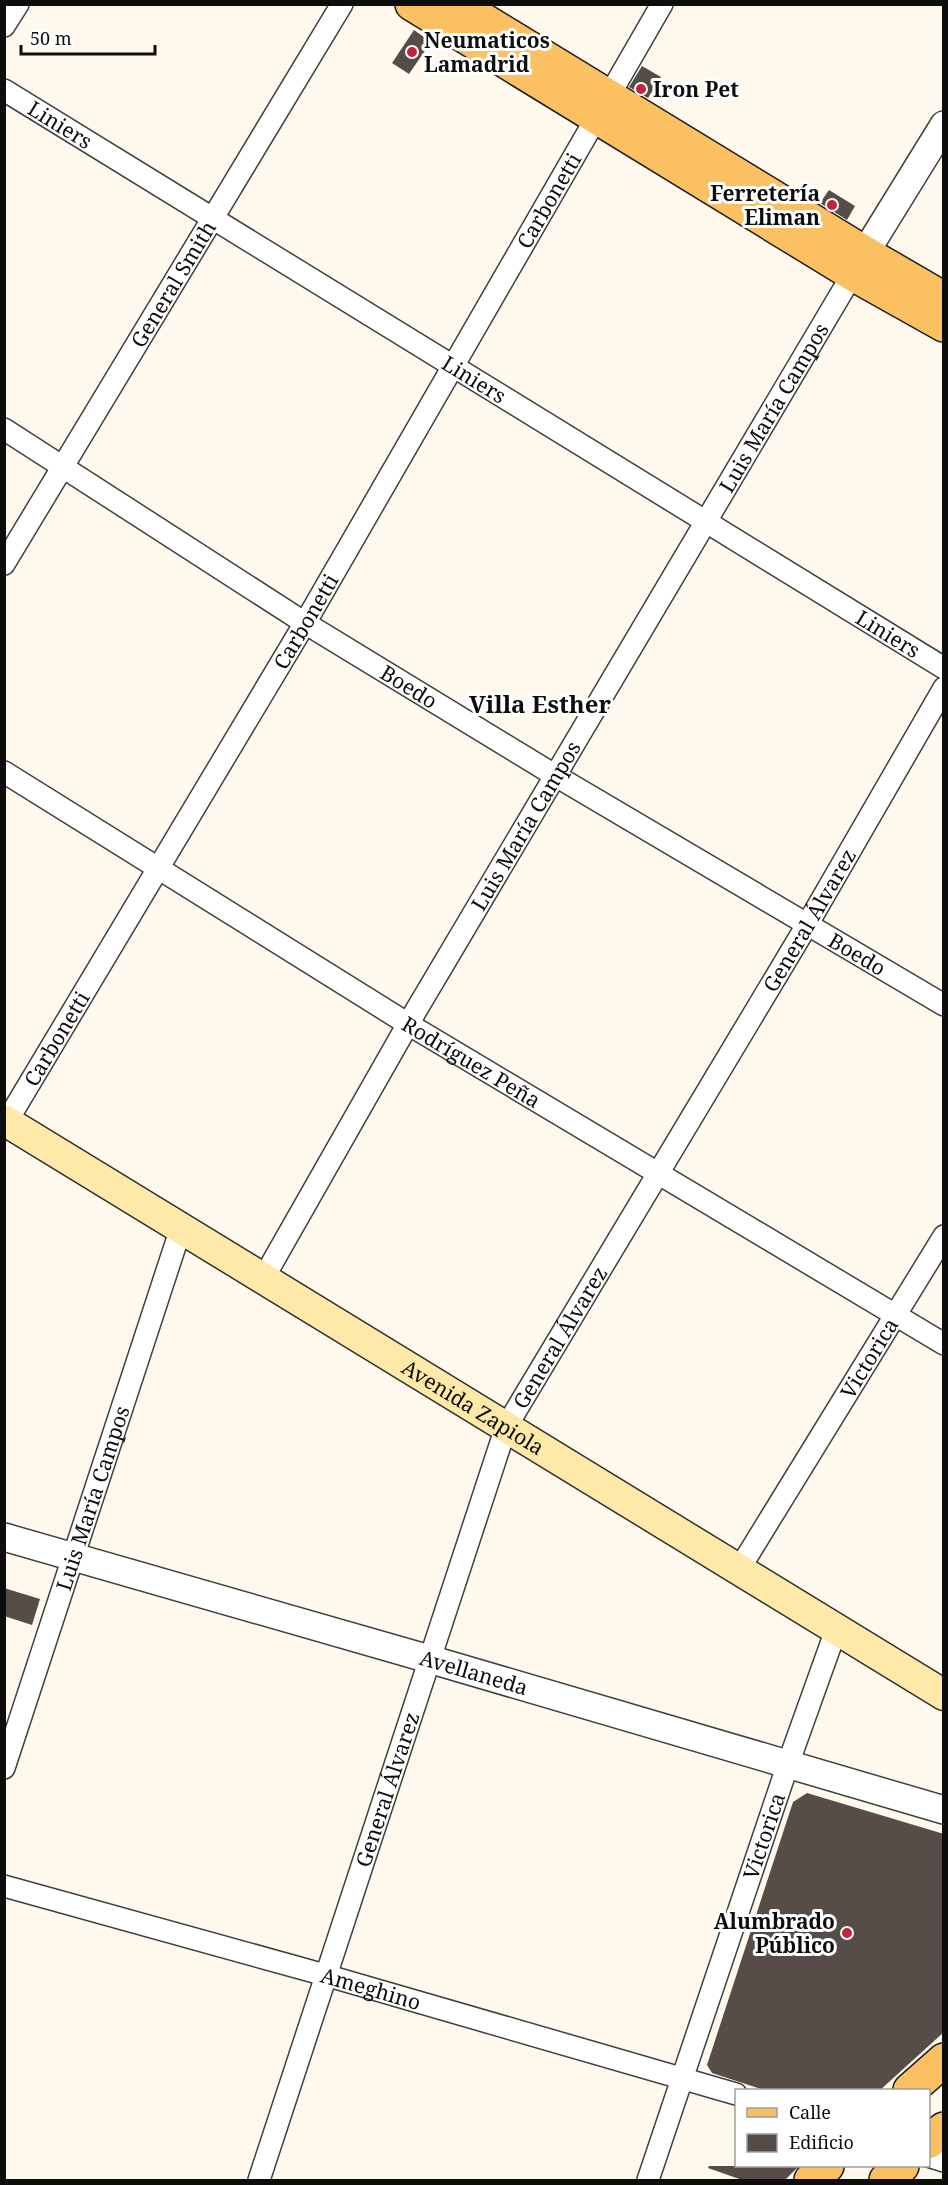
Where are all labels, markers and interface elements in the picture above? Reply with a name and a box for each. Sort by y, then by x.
scale bar [21,18,154,56]
text: 50 m [30,26,72,50]
place label: Neumaticos Lamadrid [424,26,550,78]
marker: Neumaticos Lamadrid [405,45,419,59]
place label: Iron Pet [653,75,739,103]
marker: Iron Pet [634,82,648,96]
street label: Liniers [23,94,98,155]
street label: Carbonetti [510,147,587,253]
place label: Ferretería Eliman [710,179,820,231]
marker: Ferretería Eliman [825,198,839,212]
street label: General Smith [124,216,222,353]
street label: Luis María Campos [712,318,835,498]
street label: Liniers [437,349,512,410]
street label: Carbonetti [267,568,345,674]
street label: Liniers [851,603,926,664]
street label: Boedo [375,658,443,715]
district label: Villa Esther [469,687,611,720]
street label: Luis María Campos [464,736,587,916]
street label: General Álvarez [756,844,862,997]
street label: Boedo [823,926,891,982]
street label: Carbonetti [17,986,96,1091]
street label: Rodríguez Peña [397,1010,546,1114]
street label: General Álvarez [506,1261,613,1414]
street label: Victorica [834,1313,904,1404]
street label: Avenida Zapiola [397,1353,550,1461]
street label: Luis María Campos [49,1402,136,1594]
street label: Avellaneda [417,1643,531,1701]
street label: General Álvarez [349,1708,426,1871]
street label: Victorica [736,1789,791,1883]
place label: Alumbrado Público [714,1907,835,1959]
marker: Alumbrado Público [840,1926,854,1940]
street label: Ameghino [318,1961,424,2016]
legend [735,2089,930,2167]
text: Calle [789,2100,831,2124]
text: Edificio [789,2130,854,2154]

